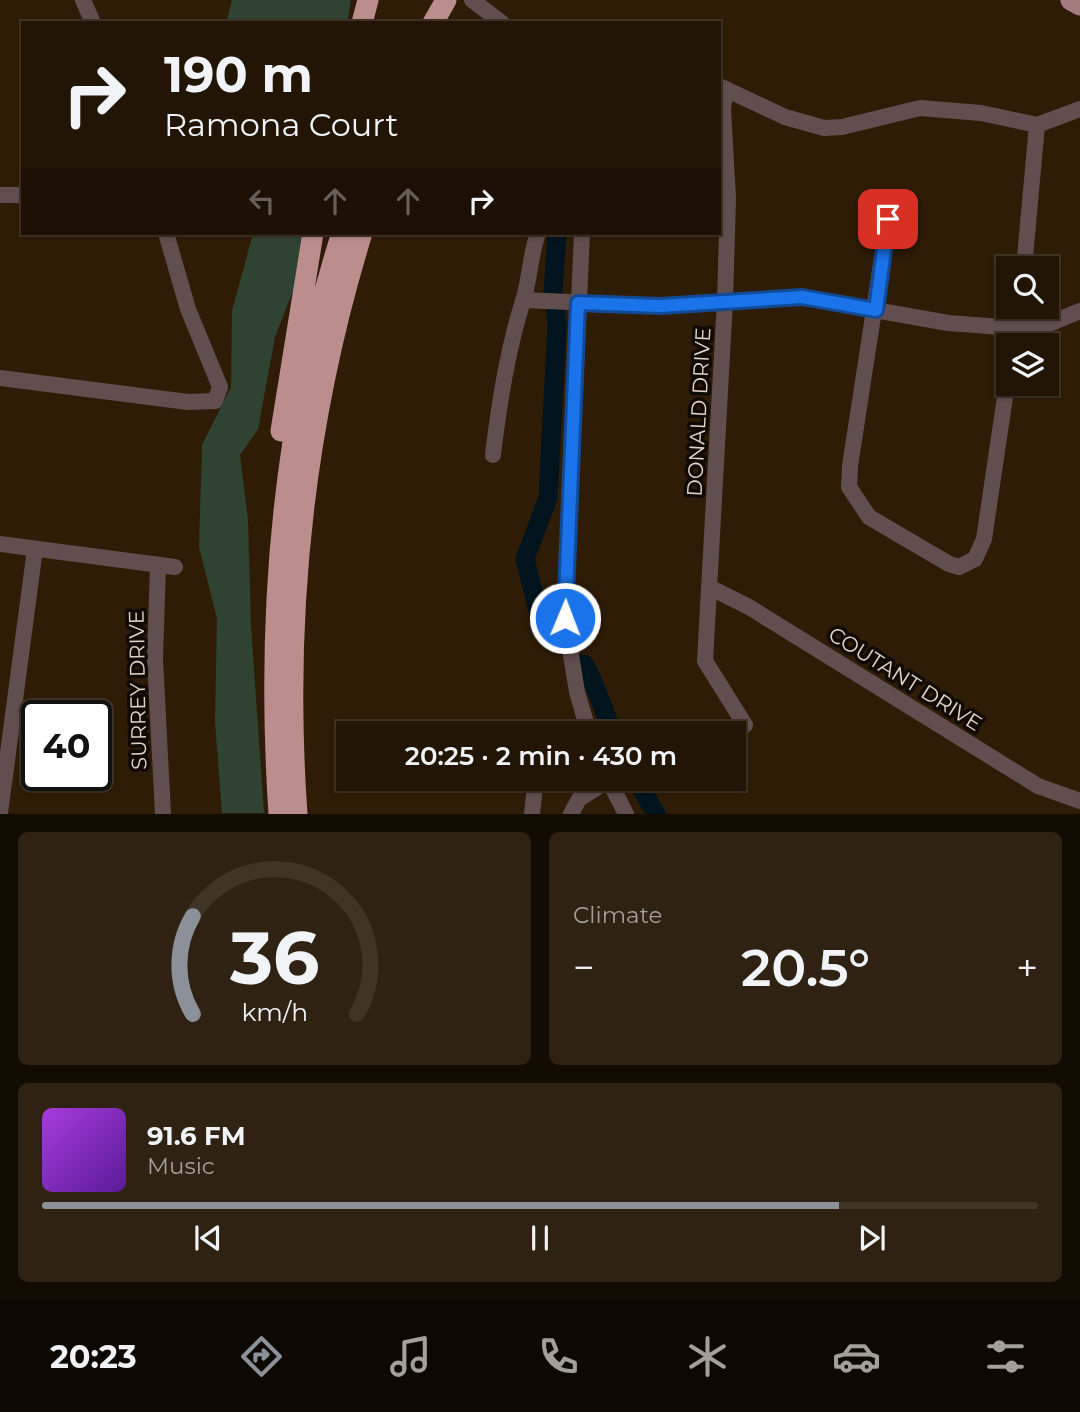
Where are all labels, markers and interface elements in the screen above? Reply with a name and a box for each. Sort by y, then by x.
text: 190 m [164,45,313,104]
icon: right [49,49,140,140]
text: Ramona Court [164,105,399,144]
icon: left [243,182,281,220]
icon: ahead [316,182,354,220]
icon: ahead [389,182,427,220]
icon: right [462,182,500,220]
pin [858,189,918,249]
icon: arrive [869,200,907,238]
map controls [996,256,1059,396]
button: search [996,256,1059,319]
street label: DONALD DRIVE [682,327,715,497]
button: layers [996,333,1059,396]
position arrow [528,581,602,655]
street label: SURREY DRIVE [124,610,151,770]
street label: COUTANT DRIVE [824,621,987,736]
speed limit sign: 40 [21,700,112,791]
text: 20:25 · 2 min · 430 m [405,740,677,772]
text: Climate [573,901,662,929]
text: 36 [229,915,319,1003]
text: 20.5° [741,936,870,999]
text: − [573,944,595,991]
text: + [1016,944,1038,991]
text: km/h [241,997,308,1027]
text: 91.6 FM [147,1120,245,1152]
text: Music [147,1152,215,1180]
icon: previous [189,1219,227,1257]
icon: pause [521,1219,559,1257]
icon: next [853,1219,891,1257]
icon: directions [237,1332,286,1381]
icon: music [386,1332,435,1381]
icon: phone [534,1332,583,1381]
icon: climate [683,1332,732,1381]
icon: car [832,1332,881,1381]
icon: filters [981,1332,1030,1381]
text: 20:23 [50,1337,137,1376]

